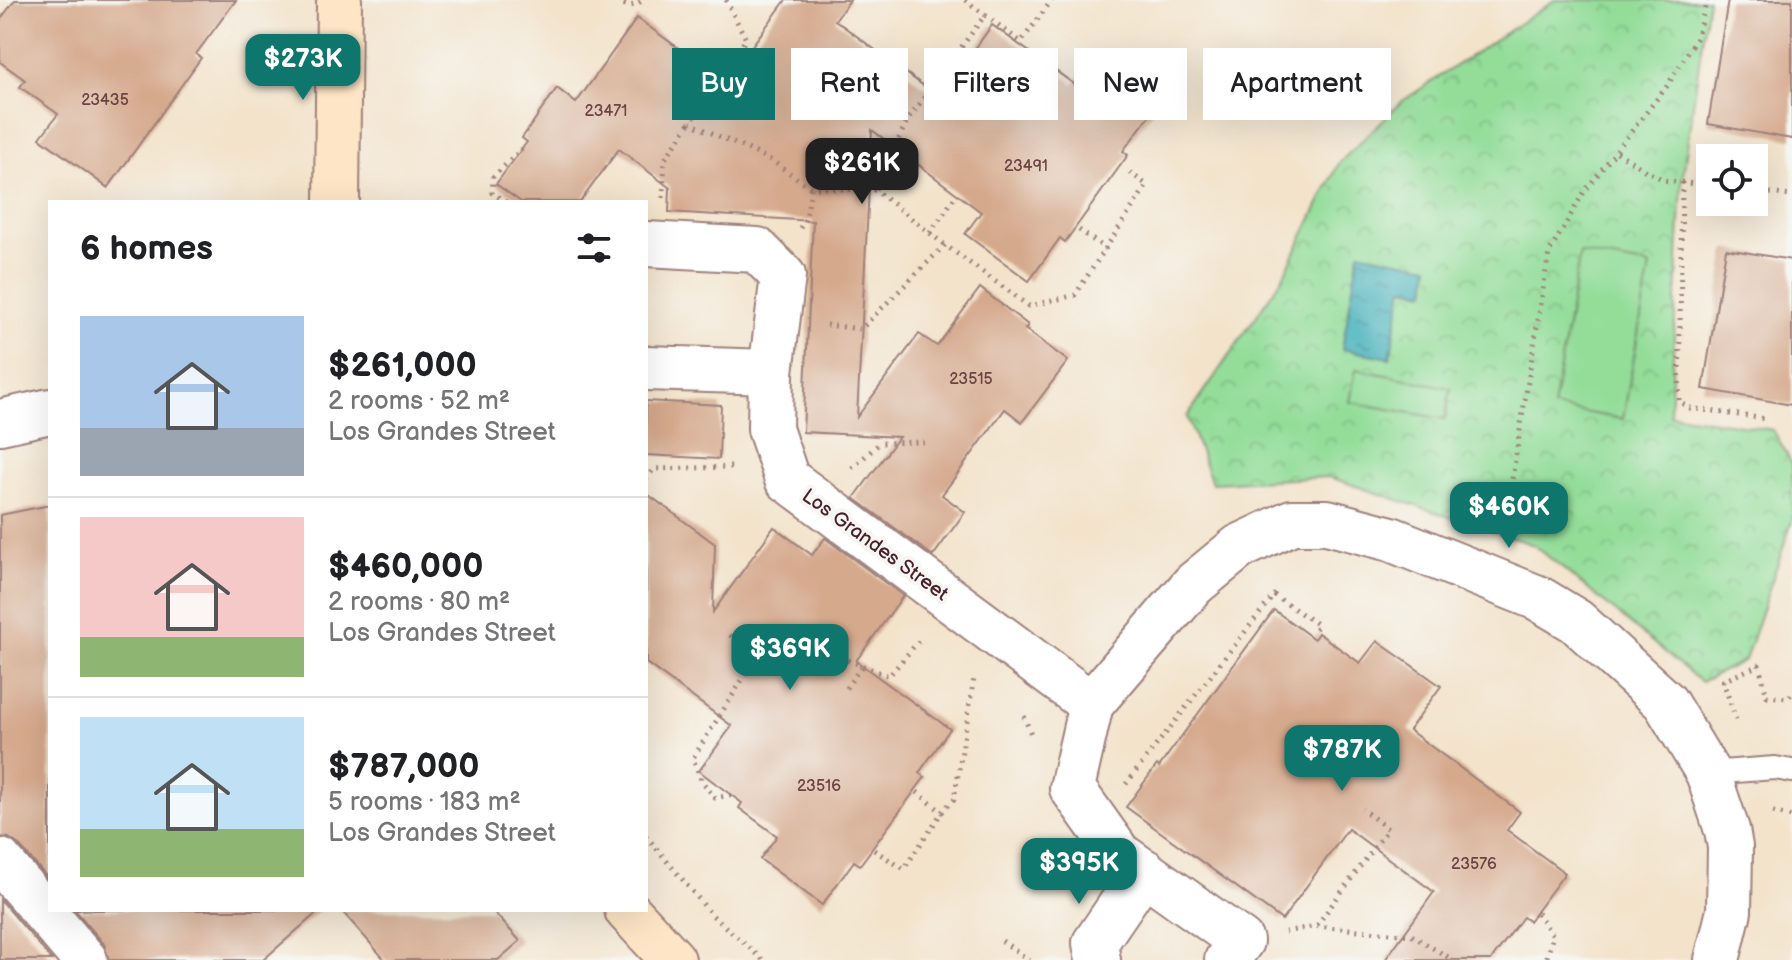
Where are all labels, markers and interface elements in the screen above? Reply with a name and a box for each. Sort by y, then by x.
pin: $273K [247,34,359,102]
text: $273K [263,44,343,75]
chip: Buy [672,48,775,120]
chip: Rent [791,48,908,120]
chip: Filters [924,48,1058,120]
chip: New [1074,48,1187,120]
chip: Apartment [1203,48,1391,120]
house number: 23435 [81,91,129,110]
house number: 23471 [585,102,627,121]
pin: $261K [806,138,918,206]
map controls [1696,144,1768,216]
button: locate [1696,144,1768,216]
text: $261K [823,148,901,179]
house number: 23491 [1004,157,1048,176]
icon: filters [572,226,616,270]
text: 6 homes [80,228,213,269]
text: $261,000 [328,345,477,386]
icon: home [144,348,240,444]
house number: 23515 [949,370,993,389]
text: 2 rooms · 52 m² [328,386,510,417]
text: Los Grandes Street [328,417,556,448]
pin: $460K [1453,482,1565,550]
street label: Los Grandes Street [797,484,953,606]
text: $460K [1468,492,1550,523]
text: $460,000 [328,546,483,587]
icon: home [144,549,240,645]
text: 2 rooms · 80 m² [328,587,510,618]
text: Los Grandes Street [328,618,556,649]
pin: $369K [734,624,846,692]
text: $369K [750,634,831,665]
pin: $787K [1286,725,1398,793]
text: $787K [1302,735,1382,766]
text: $787,000 [328,746,479,787]
icon: home [144,749,240,845]
house number: 23516 [797,777,841,796]
text: 5 rooms · 183 m² [328,787,521,818]
text: Los Grandes Street [328,818,556,849]
pin: $395K [1023,838,1135,906]
text: $395K [1039,848,1119,879]
house number: 23576 [1451,855,1497,874]

